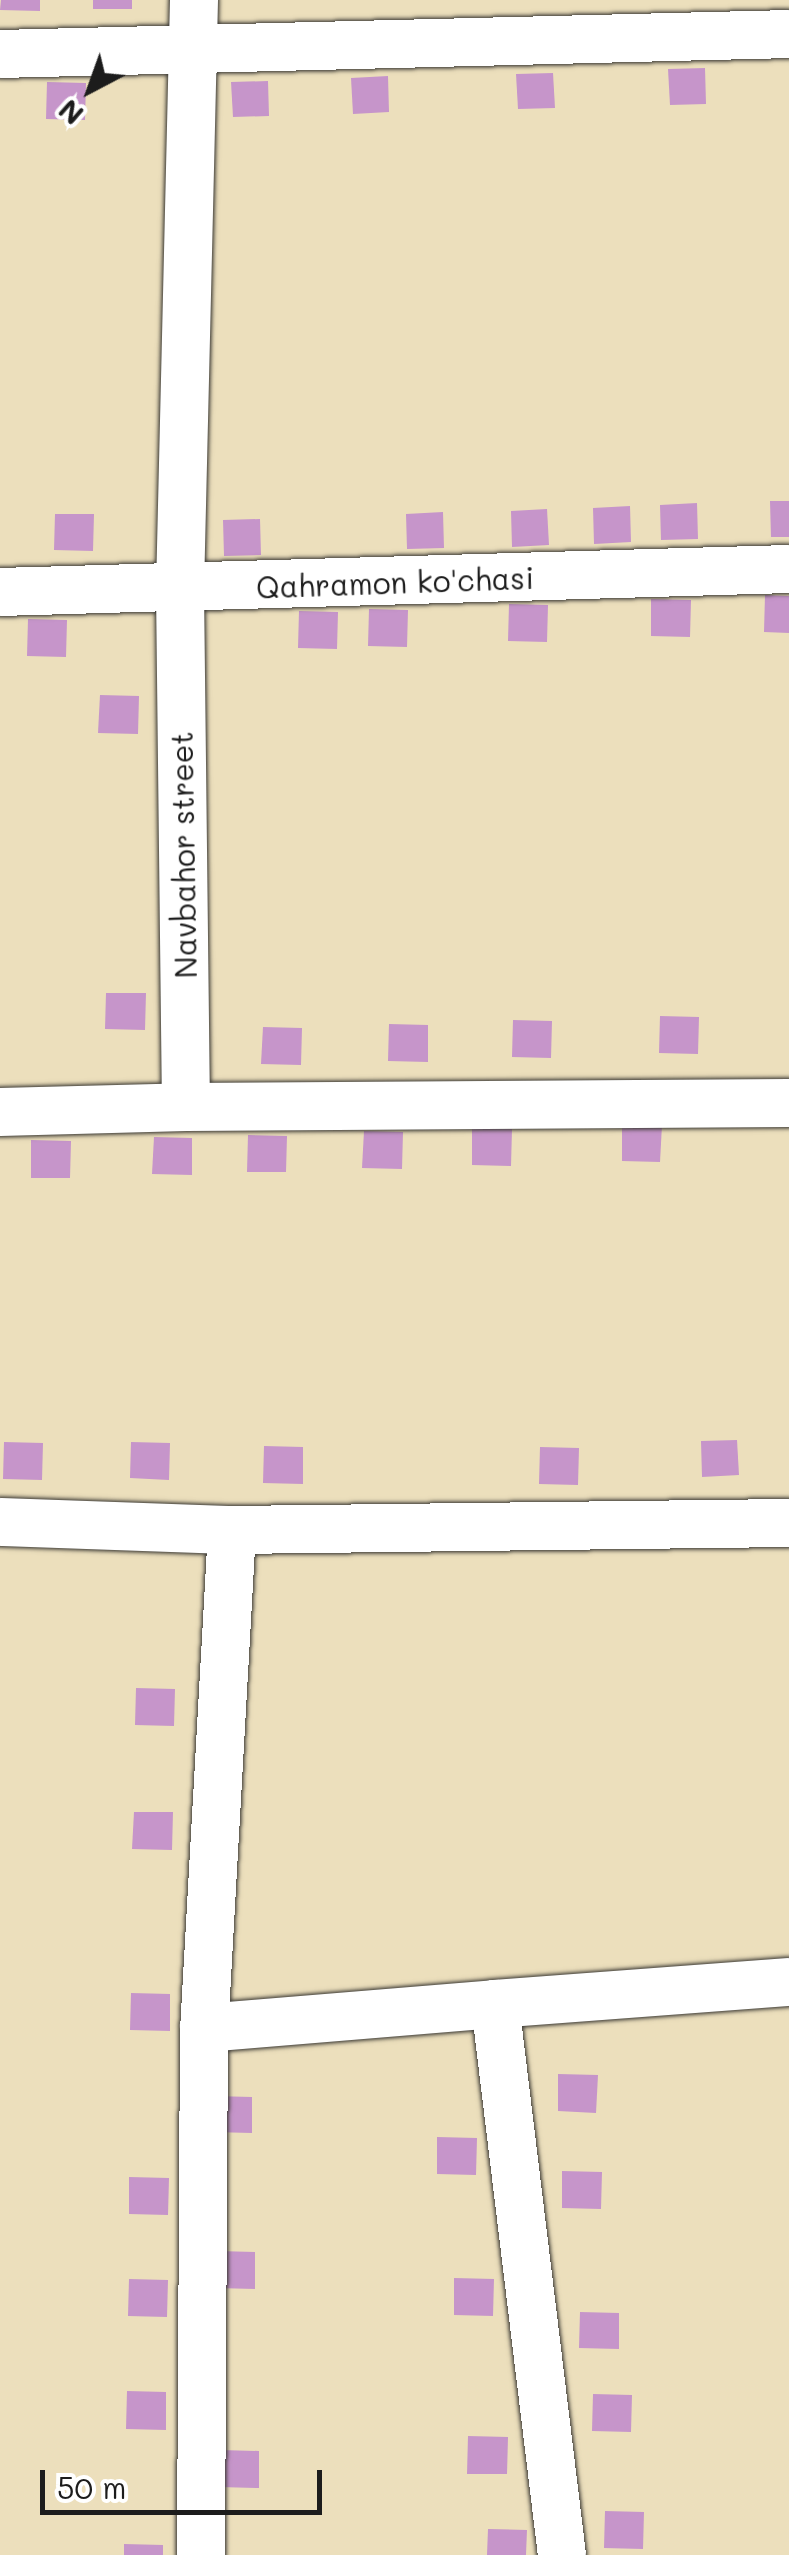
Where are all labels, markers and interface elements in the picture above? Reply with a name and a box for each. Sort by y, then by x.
north arrow [40,40,140,140]
text: N [50,92,90,133]
street label: Qahramon ko'chasi [255,559,535,605]
street label: Navbahor street [163,731,203,979]
scale bar [45,2450,328,2512]
text: 50 m [57,2467,127,2507]

